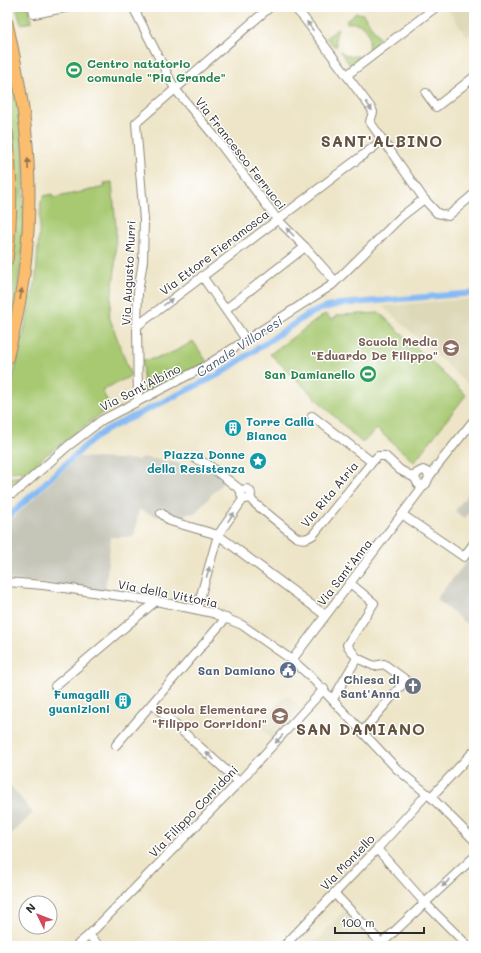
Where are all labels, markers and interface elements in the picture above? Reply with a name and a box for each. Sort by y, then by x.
one-way arrow [307,21,315,31]
place label: Centro natatorio comunale "Pia Grande" [87,55,226,85]
sports icon: Centro natatorio comunale "Pia Grande" [64,60,84,80]
street label: Via Francesco Ferrucci [192,94,290,212]
one-way arrow [366,101,373,112]
district label: SANT'ALBINO [321,130,443,151]
one-way arrow [25,158,32,170]
street label: Via Ettore Fieramosca [156,206,272,298]
street label: Via Augusto Murri [117,220,139,326]
one-way arrow [285,227,295,237]
one-way arrow [18,288,24,300]
one-way arrow [162,298,173,306]
water label: Canale Villoresi [192,312,286,380]
place label: Scuola Media "Eduardo De Filippo" [311,333,438,363]
school or university icon: Scuola Media "Eduardo De Filippo" [441,338,461,358]
street label: Via Sant'Albino [97,360,183,414]
sports icon: San Damianello [358,364,378,384]
place label: San Damianello [264,366,355,382]
place label: Torre Calla Bianca [246,413,314,443]
building icon: Torre Calla Bianca [223,418,243,438]
place label: Piazza Donne della Resistenza [147,446,245,476]
place icon: Piazza Donne della Resistenza [248,451,268,471]
street label: Via Rita Atria [297,458,361,530]
one-way arrow [227,511,235,522]
street label: Via Sant'Anna [313,535,375,609]
one-way arrow [205,566,211,578]
street label: Via della Vittoria [117,575,219,611]
public building icon: San Damiano [278,660,298,680]
place label: San Damiano [198,662,275,678]
place label: Chiesa di Sant'Anna [340,671,400,701]
church icon: Chiesa di Sant'Anna [403,676,423,696]
place label: Fumagalli guanizioni [49,686,110,716]
building icon: Fumagalli guanizioni [113,691,133,711]
place label: Scuola Elementare "Filippo Corridoni" [152,701,267,731]
school or university icon: Scuola Elementare "Filippo Corridoni" [270,706,290,726]
district label: SAN DAMIANO [296,718,426,739]
one-way arrow [274,734,283,744]
one-way arrow [206,752,215,761]
street label: Via Filippo Corridoni [145,762,241,860]
street label: Via Montello [316,831,378,893]
one-way arrow [440,879,451,888]
north arrow [18,895,58,935]
text: N [22,900,39,916]
scale bar [335,909,424,935]
text: 100 m [341,914,375,930]

